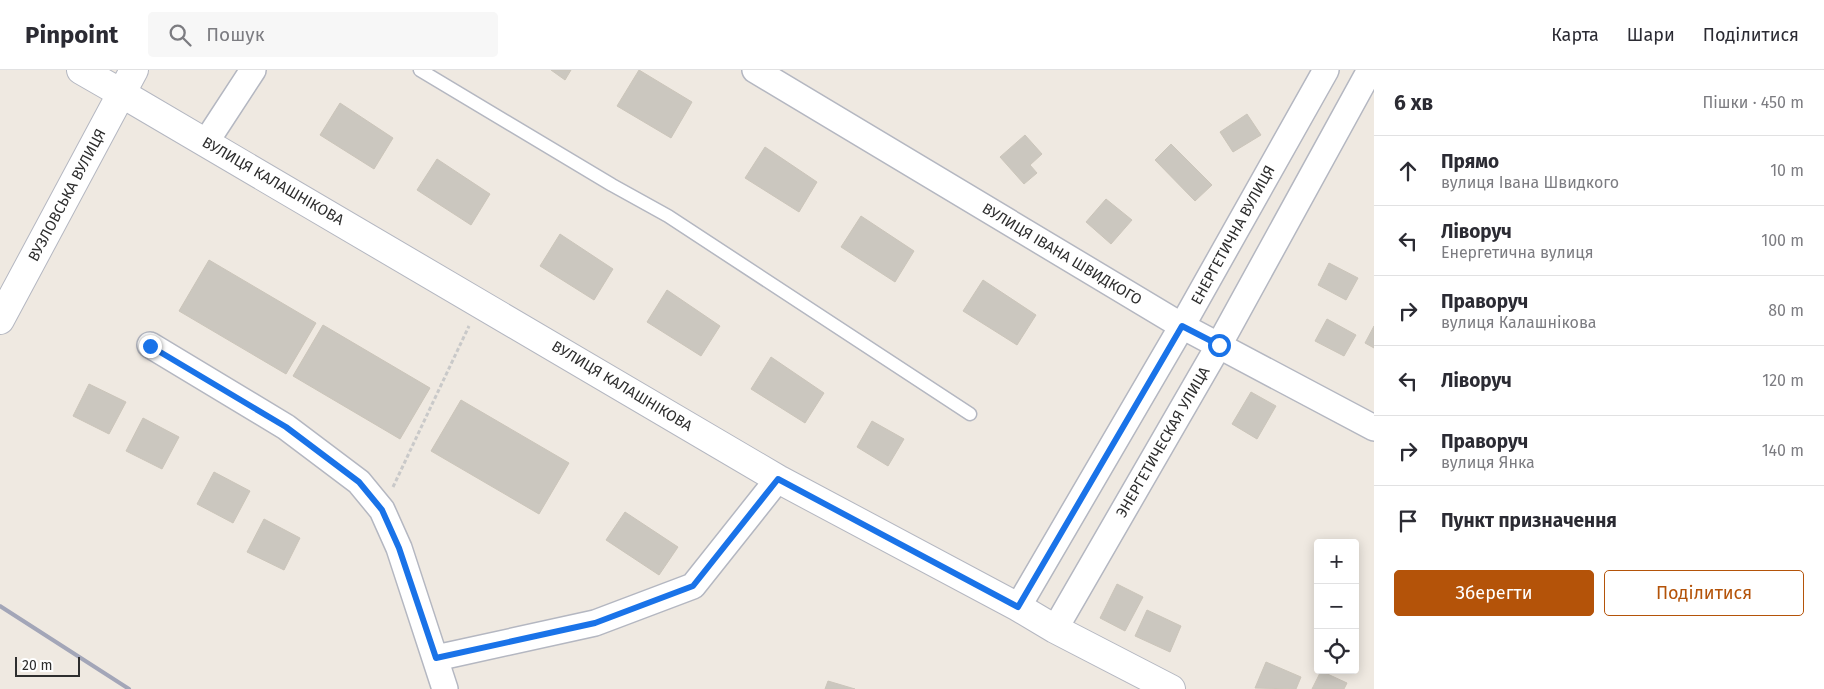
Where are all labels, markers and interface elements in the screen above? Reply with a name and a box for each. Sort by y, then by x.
search box [148,12,498,57]
text: Pinpoint [25,21,118,49]
icon: search [166,21,194,49]
text: Пошук [206,23,265,46]
text: Карта [1551,24,1599,46]
text: Шари [1627,24,1675,46]
text: Поділитися [1703,24,1799,46]
text: 6 хв [1394,90,1433,116]
text: Пішки · 450 m [1702,93,1804,112]
street label: ВУЗЛОВСЬКА ВУЛИЦЯ [24,126,110,264]
street label: ВУЛИЦЯ КАЛАШНІКОВА [199,133,347,229]
text: Прямо [1441,150,1499,173]
icon: ahead [1394,157,1422,185]
text: 10 m [1770,161,1804,180]
street label: ЕНЕРГЕТИЧНА ВУЛИЦЯ [1187,162,1279,308]
text: вулиця Івана Швидкого [1441,173,1619,192]
street label: ВУЛИЦЯ ІВАНА ШВИДКОГО [979,199,1145,309]
text: Ліворуч [1441,220,1512,243]
icon: left [1394,227,1422,255]
text: 100 m [1761,231,1804,250]
text: Енергетична вулиця [1441,243,1593,262]
text: Праворуч [1441,290,1528,313]
icon: right [1394,297,1422,325]
text: 80 m [1768,301,1804,320]
text: вулиця Калашнікова [1441,313,1596,332]
route start [1208,334,1231,357]
route end [139,335,162,358]
street label: ВУЛИЦЯ КАЛАШНІКОВА [548,337,696,435]
street label: ЭНЕРГЕТИЧЕСКАЯ УЛИЦА [1112,363,1214,521]
icon: left [1394,367,1422,395]
text: Ліворуч [1441,369,1512,392]
text: 120 m [1762,371,1804,390]
text: Праворуч [1441,430,1528,453]
icon: right [1394,437,1422,465]
text: 140 m [1762,441,1804,460]
text: вулиця Янка [1441,453,1535,472]
icon: arrive [1394,507,1422,535]
text: Пункт призначення [1441,509,1617,532]
map controls [1314,539,1359,674]
button: + [1314,539,1359,584]
button: Зберегти [1394,570,1594,616]
button: Поділитися [1604,570,1804,616]
button: − [1314,584,1359,629]
button: locate [1314,629,1359,674]
scale bar [15,654,80,677]
text: 20 m [22,657,52,674]

